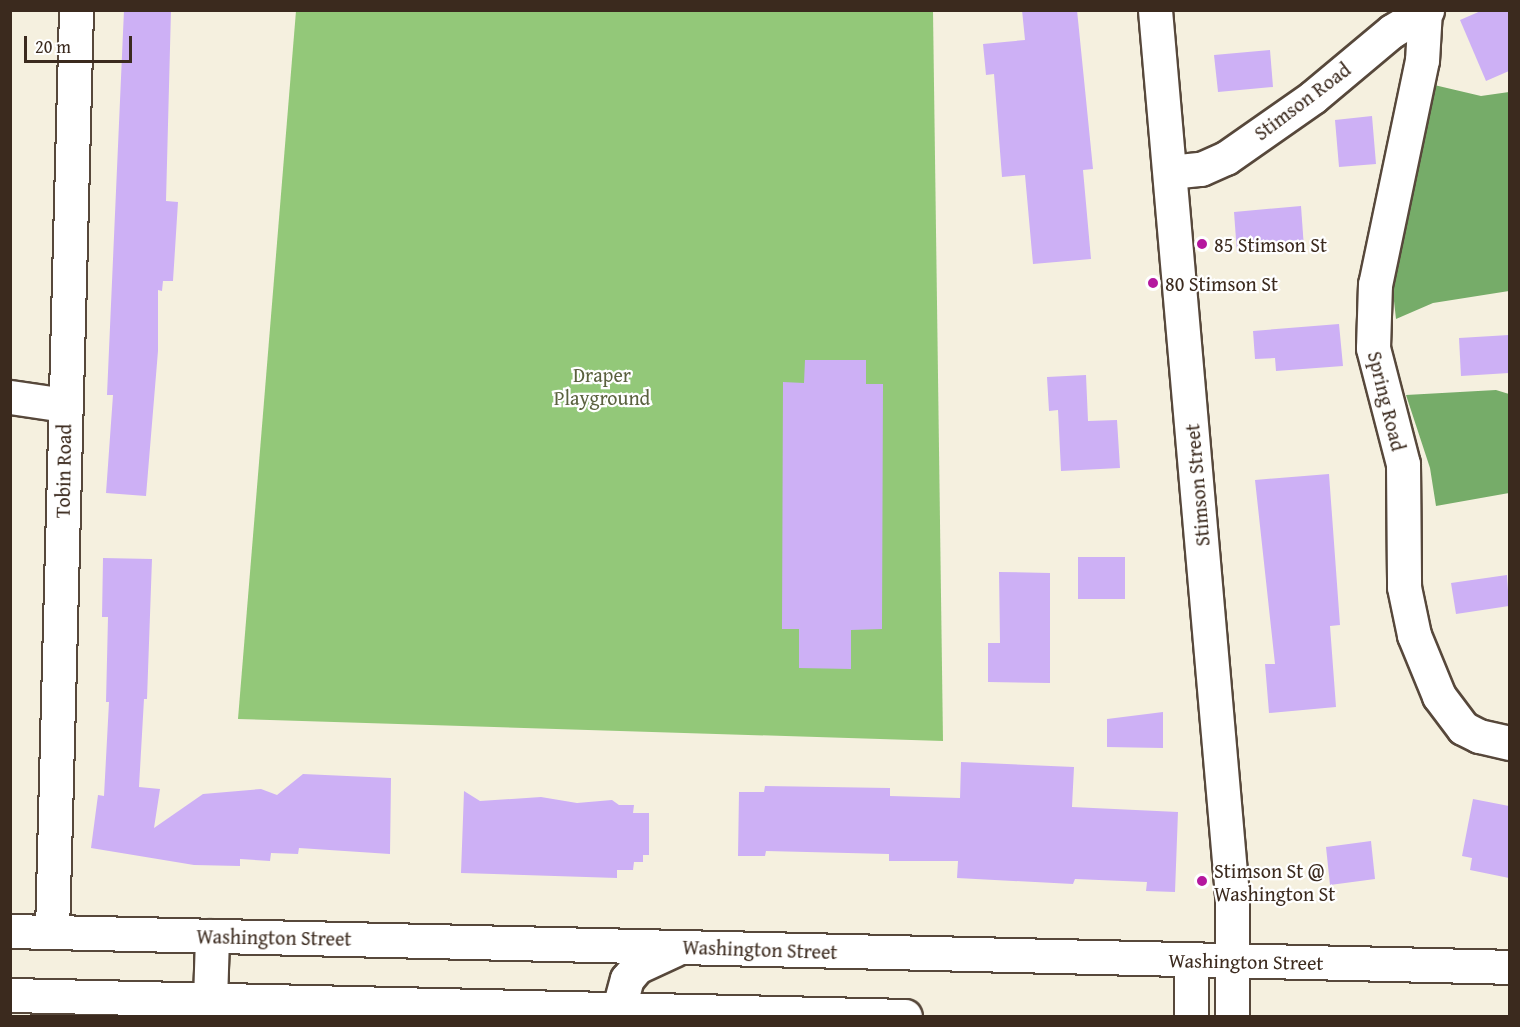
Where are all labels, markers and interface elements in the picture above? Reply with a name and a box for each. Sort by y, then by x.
scale bar [27,24,135,62]
text: 20 m [35,33,71,60]
street label: Stimson Road [1249,57,1355,145]
place label: 85 Stimson St [1214,232,1327,256]
marker: 85 Stimson St [1195,237,1209,251]
place label: 80 Stimson St [1165,271,1278,295]
marker: 80 Stimson St [1146,276,1160,290]
street label: Spring Road [1363,349,1411,453]
park label: Draper Playground [554,363,650,410]
street label: Stimson Street [1180,423,1214,547]
street label: Tobin Road [50,424,76,518]
place label: Stimson St @ Washington St [1214,858,1335,905]
marker: Stimson St @ Washington St [1195,874,1209,888]
street label: Washington Street [196,924,352,950]
street label: Washington Street [682,934,838,964]
street label: Washington Street [1168,948,1324,974]

